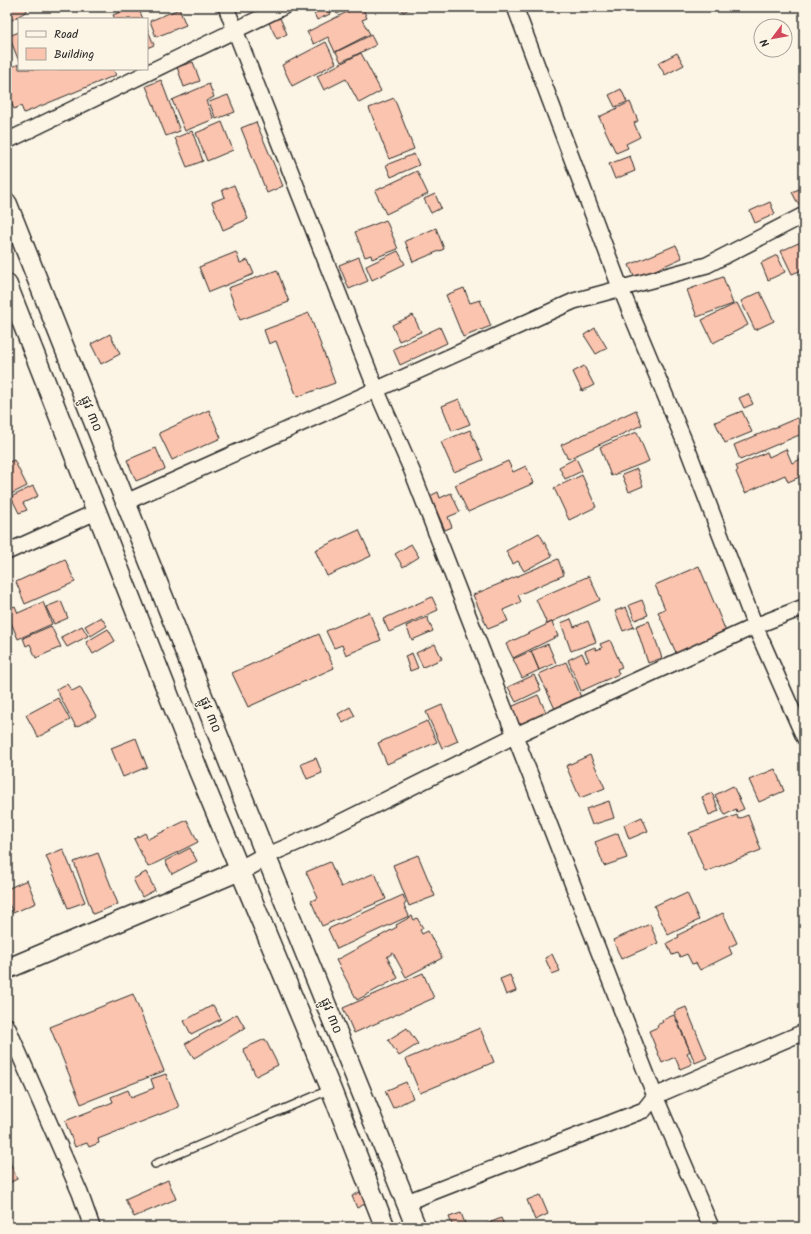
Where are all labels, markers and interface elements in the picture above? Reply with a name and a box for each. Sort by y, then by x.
legend [18,18,148,70]
north arrow [753,18,793,58]
text: Road [54,25,79,44]
text: N [756,35,775,50]
text: Building [54,45,94,64]
street label: ផ្លូវ ៣០ [74,393,108,435]
street label: ផ្លូវ ៣០ [193,694,227,736]
street label: ផ្លូវ ៣០ [314,995,348,1037]

